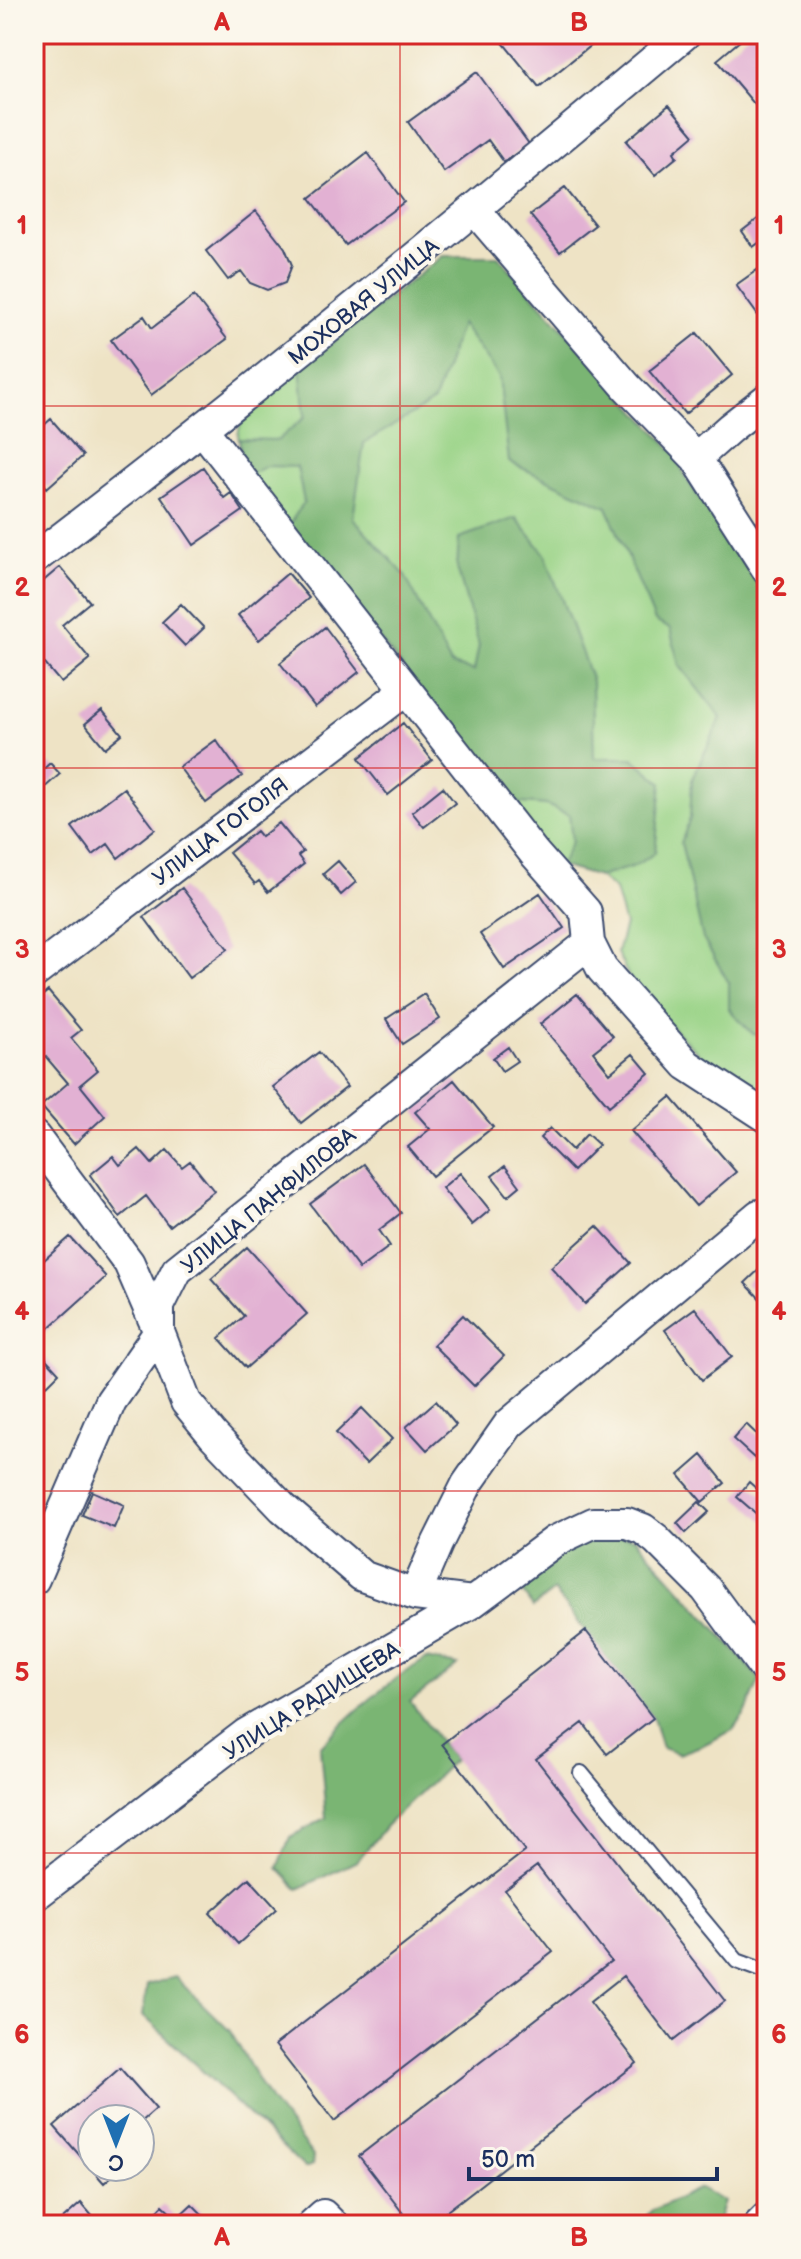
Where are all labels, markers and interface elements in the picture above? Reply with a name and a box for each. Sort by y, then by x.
text: A [213,8,230,39]
text: B [570,8,588,39]
text: 1 [17,211,27,242]
text: 1 [774,211,784,242]
street label: МОХОВАЯ УЛИЦА [283,233,445,371]
text: 2 [14,573,30,604]
text: 2 [771,573,787,604]
street label: УЛИЦА ГОГОЛЯ [148,772,294,892]
text: 3 [14,935,30,966]
text: 3 [771,935,787,966]
street label: УЛИЦА ПАНФИЛОВА [176,1122,362,1280]
text: 4 [14,1297,30,1328]
text: 4 [771,1297,787,1328]
street label: УЛИЦА РАДИЩЕВА [219,1636,406,1766]
text: 5 [14,1658,30,1689]
text: 5 [771,1658,787,1689]
text: 6 [14,2020,30,2051]
text: 6 [771,2020,787,2051]
north arrow [76,2103,156,2183]
scale bar [469,2131,717,2181]
text: 50 m [481,2145,535,2174]
text: С [108,2148,124,2175]
text: A [213,2223,230,2254]
text: B [570,2223,588,2254]

